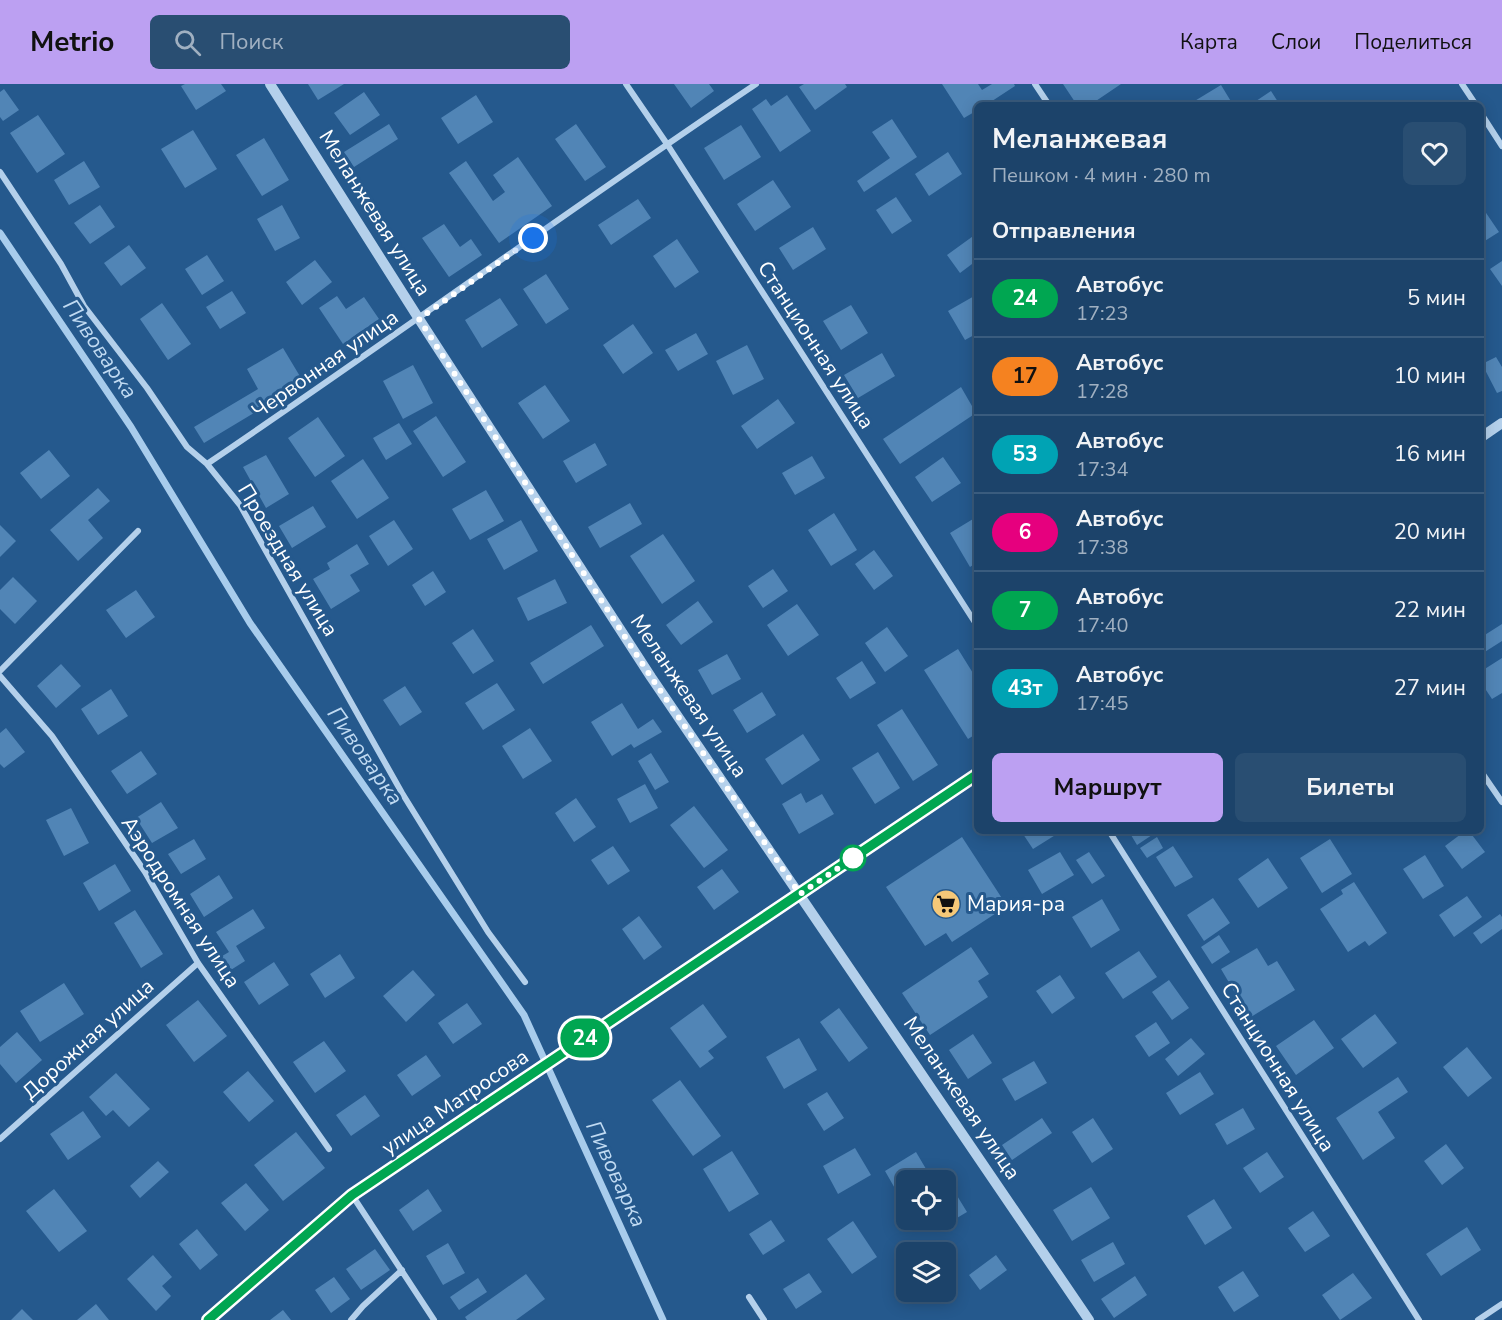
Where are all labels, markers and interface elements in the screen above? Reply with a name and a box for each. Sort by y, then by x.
search box [150,15,570,69]
text: Metrio [30,23,114,61]
icon: search [171,26,204,59]
text: Поиск [219,27,283,57]
text: Карта [1180,28,1238,56]
text: Слои [1271,28,1321,56]
text: Поделиться [1354,28,1472,56]
text: Меланжевая [992,120,1167,158]
button: heart [1403,122,1466,185]
street label: Меланжевая улица [313,125,437,301]
text: Пешком · 4 мин · 280 m [992,162,1211,189]
text: Отправления [992,216,1136,246]
your location [518,223,548,253]
street label: Станционная улица [751,256,881,434]
text: Автобус [1076,270,1164,300]
text: 5 мин [1407,283,1466,313]
text: 24 [1012,284,1038,312]
water label: Пивоварка [56,293,144,405]
text: 17:23 [1076,300,1129,327]
street label: Червонная улица [246,303,404,425]
text: Автобус [1076,348,1164,378]
text: 10 мин [1394,361,1466,391]
text: 17 [1012,362,1038,390]
text: 17:28 [1076,378,1129,405]
text: Автобус [1076,426,1164,456]
text: 16 мин [1394,439,1466,469]
text: 53 [1012,440,1038,468]
text: 17:34 [1076,456,1129,483]
street label: Проездная улица [231,478,345,642]
text: Автобус [1076,504,1164,534]
text: 20 мин [1394,517,1466,547]
text: 6 [1019,518,1031,546]
text: 17:38 [1076,534,1129,561]
text: Автобус [1076,582,1164,612]
text: 22 мин [1394,595,1466,625]
text: 7 [1019,596,1031,624]
street label: Меланжевая улица [624,609,754,783]
text: 17:40 [1076,612,1129,639]
text: Автобус [1076,660,1164,690]
text: 27 мин [1394,673,1466,703]
text: 43т [1007,674,1043,702]
text: 17:45 [1076,690,1129,717]
water label: Пивоварка [320,701,410,811]
button: Маршрут [992,753,1223,822]
button: Билеты [1235,753,1466,822]
street label: Аэродромная улица [115,811,247,993]
unlabelled marker [840,845,866,871]
supermarket icon: Мария-ра [930,888,962,920]
place label: Мария-ра [967,890,1065,918]
street label: Дорожная улица [16,972,160,1106]
street label: Станционная улица [1214,977,1342,1157]
street label: Меланжевая улица [897,1011,1027,1185]
line badge: 24 [558,1018,612,1058]
text: 24 [572,1024,598,1052]
street label: улица Матросова [376,1042,534,1162]
water label: Пивоварка [578,1116,654,1232]
map controls [896,1170,956,1302]
button: locate [896,1170,956,1230]
button: layers [896,1242,956,1302]

